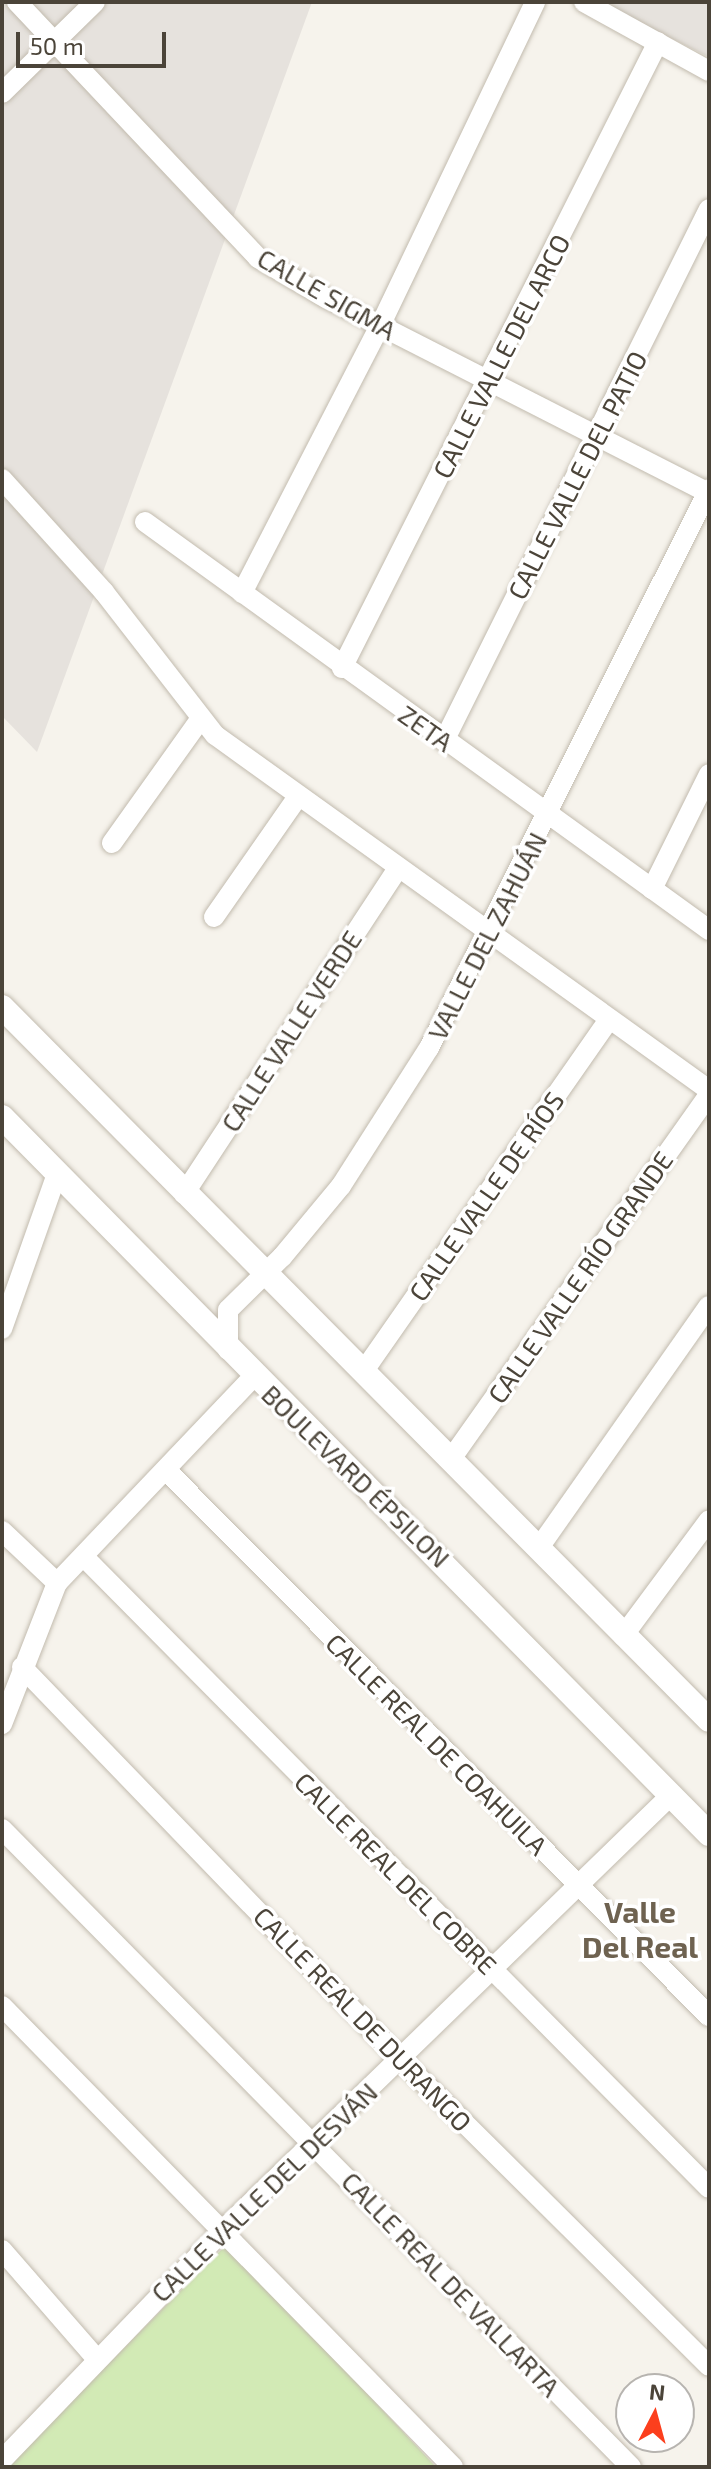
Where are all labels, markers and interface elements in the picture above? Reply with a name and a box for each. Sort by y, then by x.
scale bar [20,16,170,66]
text: 50 m [30,31,84,60]
street label: CALLE VALLE DEL ARCO [425,228,577,484]
street label: CALLE SIGMA [252,242,402,346]
street label: CALLE VALLE DEL PATIO [501,345,653,605]
street label: ZETA [393,698,459,758]
street label: VALLE DEL ZAHUÁN [421,827,553,1045]
street label: CALLE VALLE VERDE [214,924,368,1138]
street label: CALLE VALLE DE RÍOS [402,1085,570,1307]
street label: CALLE VALLE RÍO GRANDE [481,1145,679,1409]
street label: BOULEVARD ÉPSILON [256,1378,456,1574]
street label: CALLE REAL DE COAHUILA [320,1627,554,1861]
street label: CALLE REAL DEL COBRE [288,1765,504,1981]
district label: Valle Del Real [582,1893,698,1964]
street label: CALLE REAL DE DURANGO [247,1900,479,2138]
street label: CALLE VALLE DEL DESVÁN [144,2075,384,2309]
street label: CALLE REAL DE VALLARTA [335,2165,567,2403]
north arrow [615,2373,695,2453]
text: N [648,2377,667,2405]

